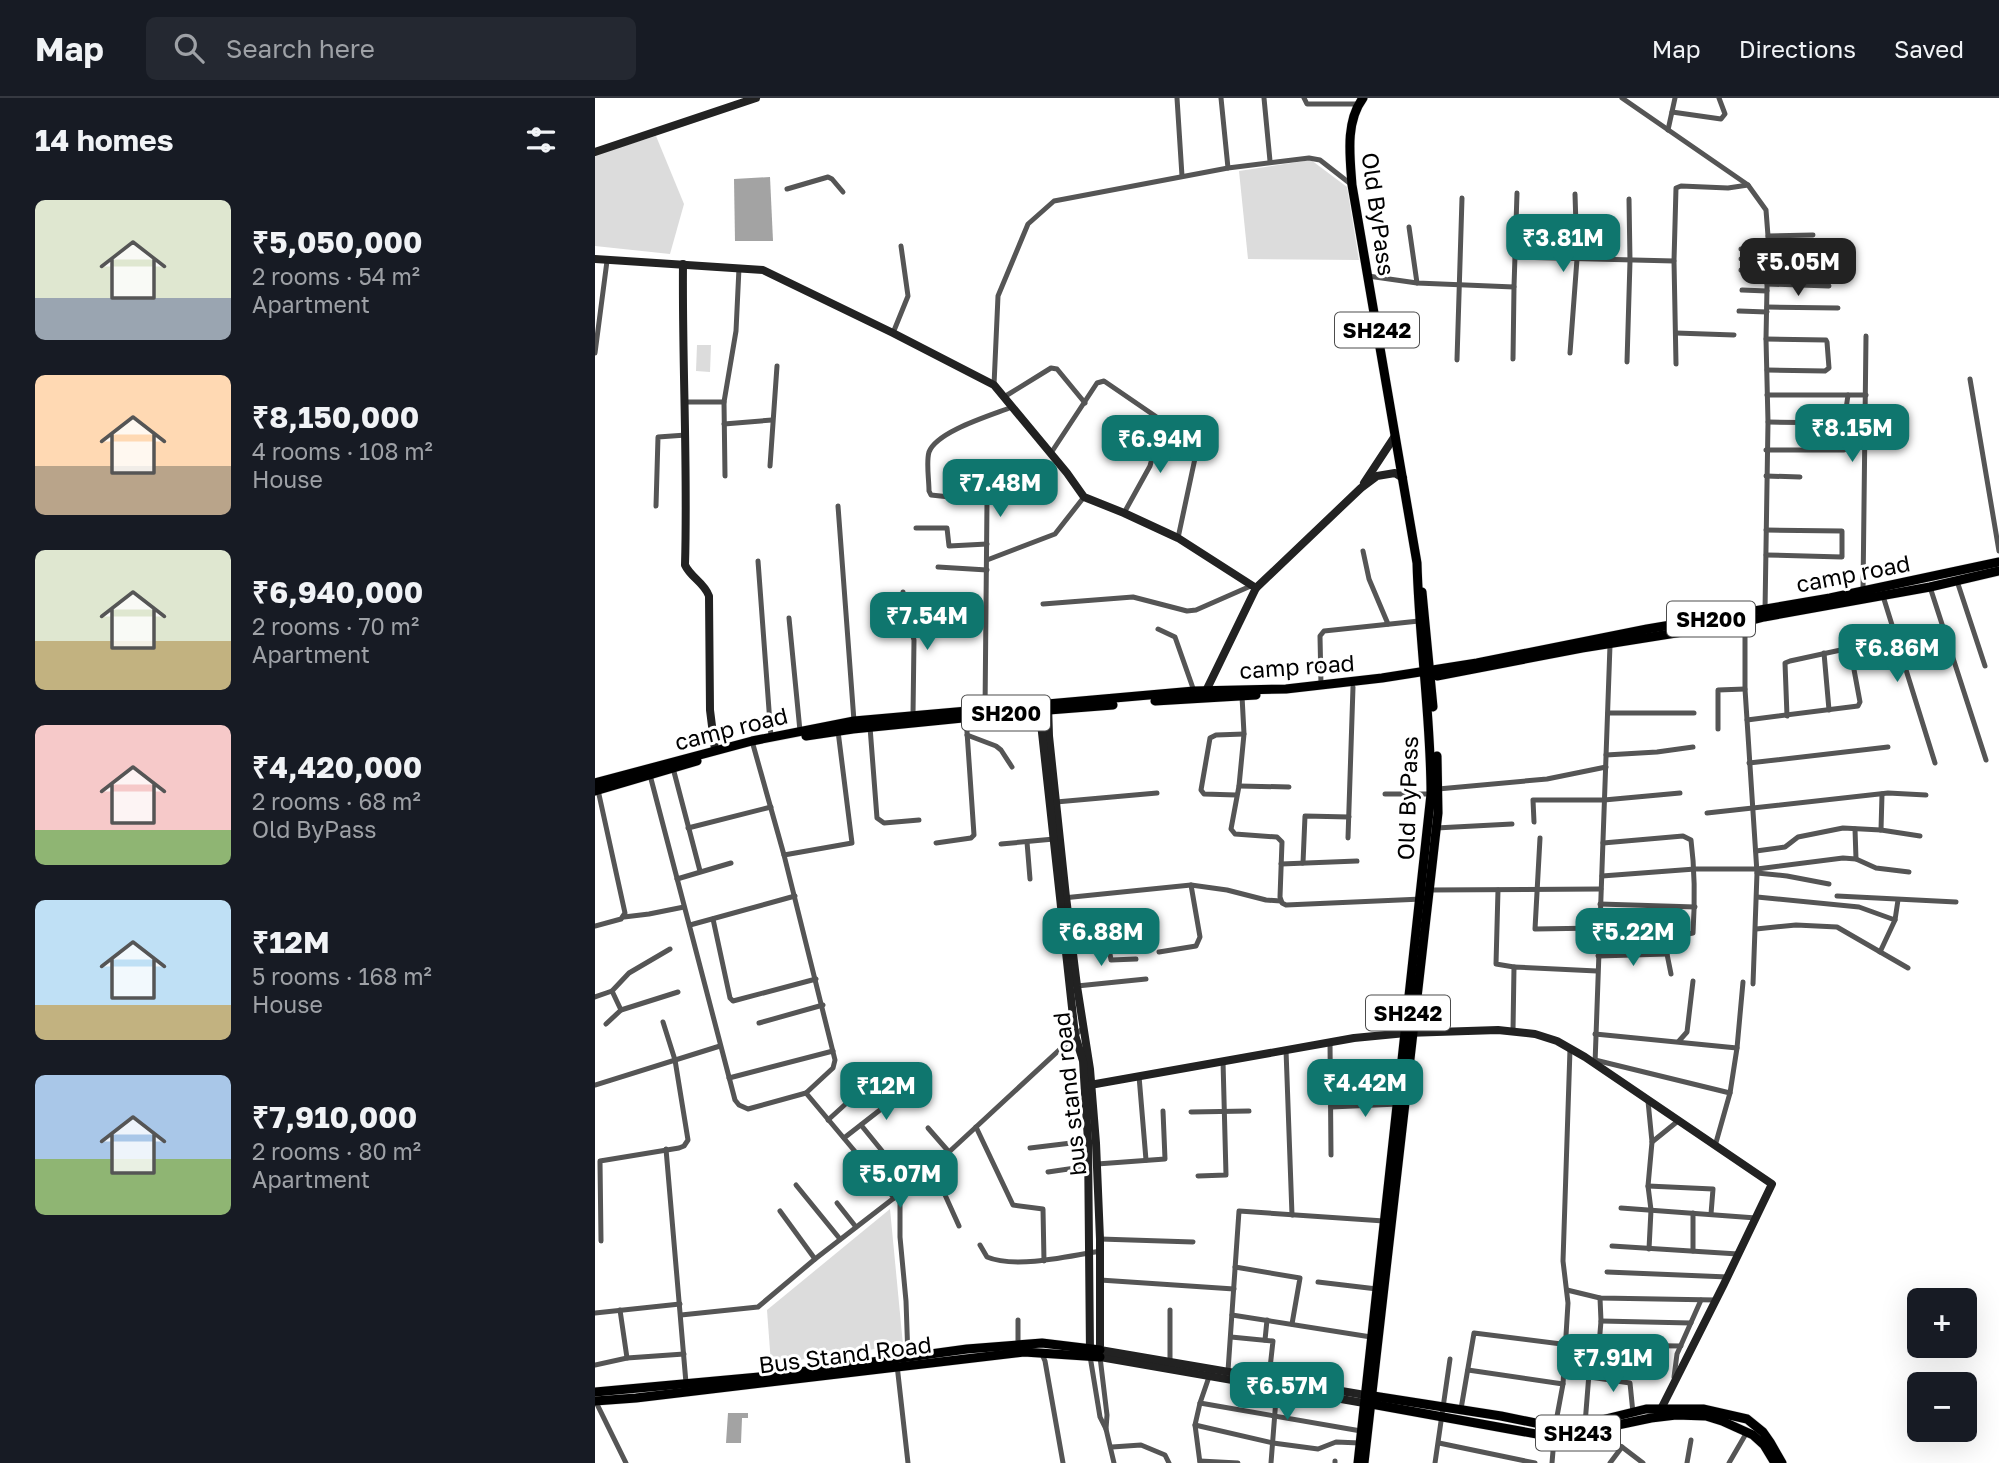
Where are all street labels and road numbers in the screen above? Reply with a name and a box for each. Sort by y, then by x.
street label: Old ByPass [1356,150,1402,278]
road number: SH242 [1335,313,1419,348]
street label: camp road [1794,548,1912,598]
road number: SH200 [1667,602,1755,636]
street label: camp road [1238,648,1356,684]
road number: SH200 [962,696,1050,730]
street label: camp road [672,700,790,756]
street label: Old ByPass [1391,735,1423,861]
road number: SH242 [1366,996,1450,1030]
street label: bus stand road [1046,1011,1092,1177]
street label: Bus Stand Road [757,1329,933,1379]
road number: SH243 [1536,1416,1620,1450]

